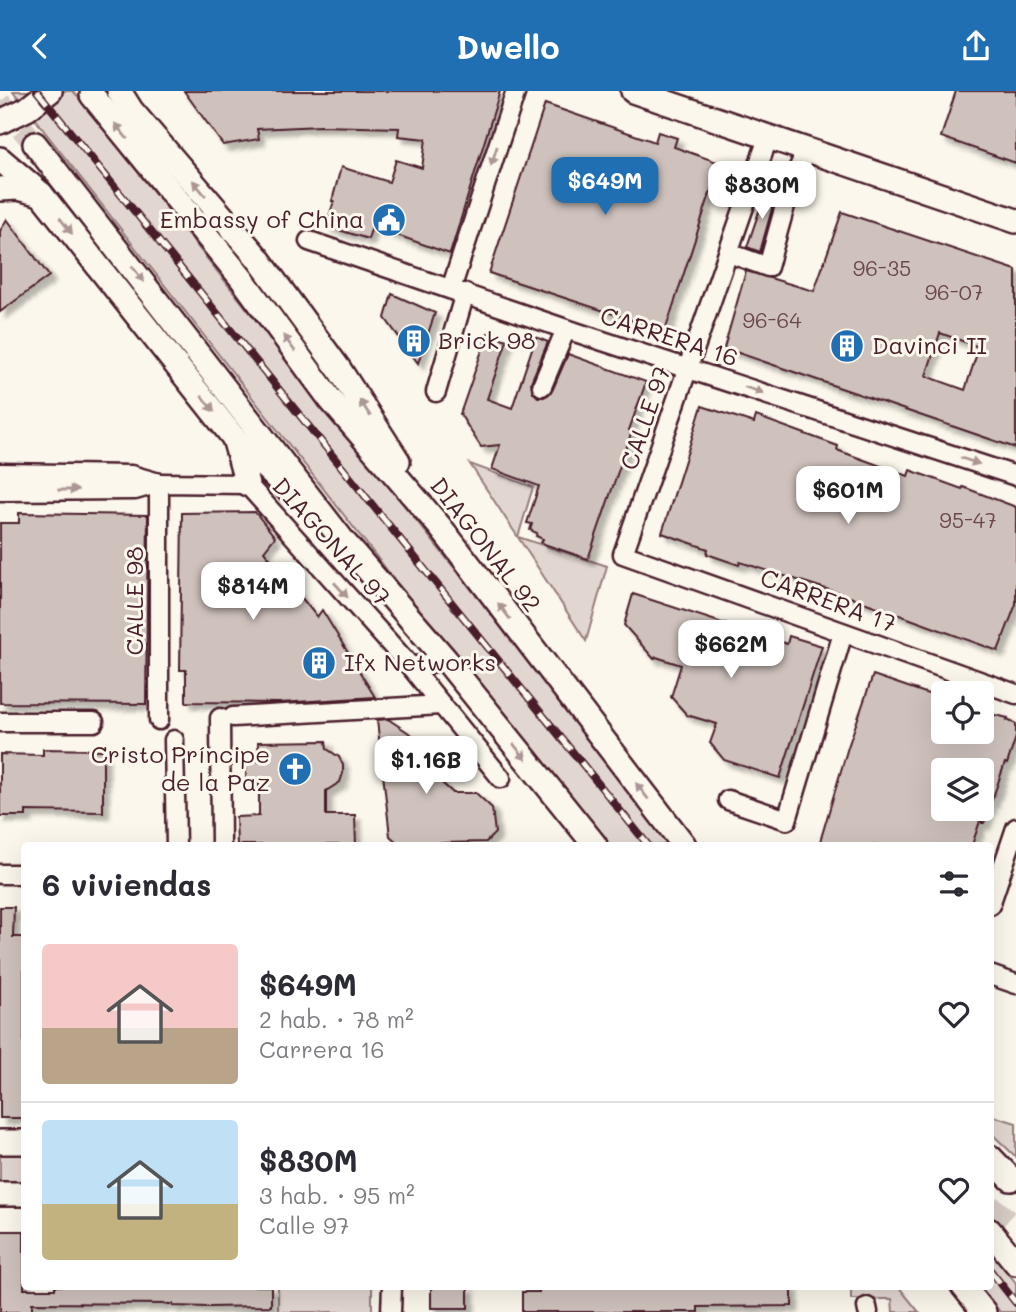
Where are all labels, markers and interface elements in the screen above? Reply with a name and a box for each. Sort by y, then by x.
text: Dwello [456,25,560,67]
icon: back [21,27,59,65]
icon: share [957,27,995,65]
one-way arrow [114,123,129,140]
one-way arrow [489,146,499,167]
pin: $649M [556,157,654,217]
pin: $830M [713,162,811,221]
text: $649M [567,165,643,195]
text: $830M [724,169,800,199]
one-way arrow [191,179,207,197]
public building icon: Embassy of China [370,201,408,239]
place label: Embassy of China [160,203,364,234]
one-way arrow [59,217,74,235]
house number: 96-35 [853,254,911,281]
one-way arrow [130,265,145,283]
house number: 96-07 [925,278,983,305]
street label: CARRERA 16 [597,299,742,372]
house number: 96-64 [743,306,802,333]
building icon: Brick 98 [395,322,433,360]
place label: Brick 98 [438,324,536,355]
building icon: Davinci II [828,327,866,365]
place label: Davinci II [872,329,987,360]
one-way arrow [283,334,297,352]
street label: CALLE 97 [612,361,677,474]
one-way arrow [743,385,764,396]
one-way arrow [200,395,215,413]
one-way arrow [359,399,372,418]
one-way arrow [959,456,980,467]
pin: $601M [799,467,897,526]
street label: DIAGONAL 97 [266,470,398,612]
street label: DIAGONAL 92 [424,470,548,618]
text: $601M [812,474,884,504]
one-way arrow [57,484,79,496]
house number: 95-47 [939,506,997,533]
street label: CALLE 98 [118,546,149,656]
street label: CARRERA 17 [756,561,901,638]
pin: $814M [204,563,302,622]
text: $814M [217,570,289,600]
one-way arrow [333,581,348,598]
one-way arrow [496,602,511,620]
pin: $662M [682,621,780,680]
text: $662M [694,628,768,658]
building icon: Ifx Networks [300,644,338,682]
place label: Ifx Networks [344,646,496,677]
map controls [931,681,994,821]
button: locate [931,681,994,744]
pin: $1.16B [369,737,483,796]
place label: Cristo Príncipe de la Paz [91,738,270,797]
one-way arrow [512,742,527,760]
text: $1.16B [390,744,462,774]
church icon: Cristo Príncipe de la Paz [276,750,314,788]
button: layers [931,758,994,821]
one-way arrow [635,783,650,801]
text: 6 viviendas [42,864,211,904]
icon: filters [935,865,973,903]
text: $649M [259,964,357,1004]
icon: home [98,972,182,1056]
icon: heart [935,995,973,1033]
text: 2 hab. · 78 m² [259,1004,414,1034]
text: Carrera 16 [259,1034,385,1064]
text: $830M [259,1140,358,1180]
icon: home [98,1148,182,1232]
icon: heart [935,1171,973,1209]
text: 3 hab. · 95 m² [259,1180,415,1210]
text: Calle 97 [259,1210,349,1240]

